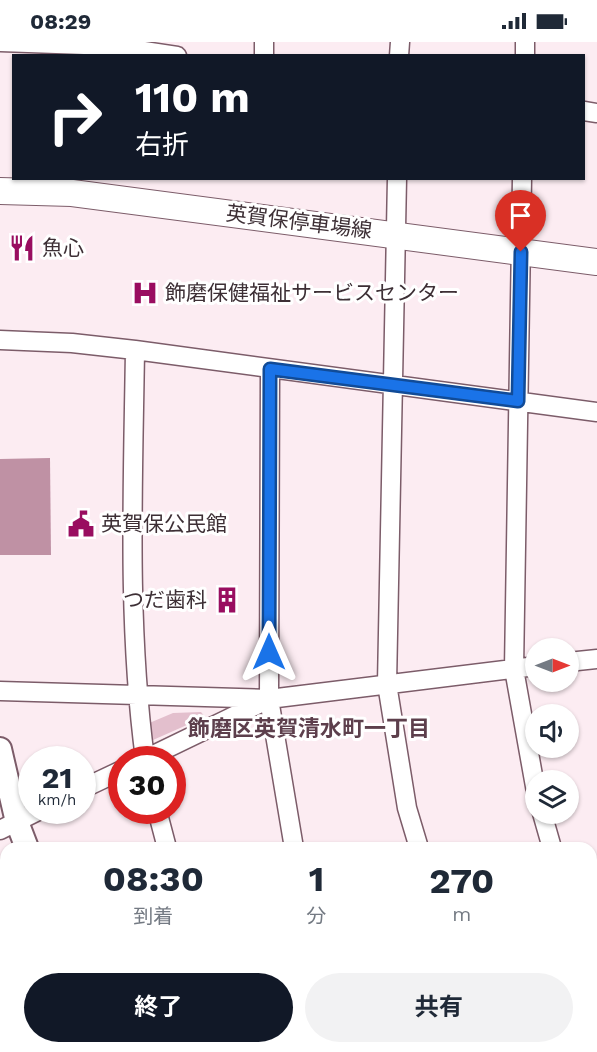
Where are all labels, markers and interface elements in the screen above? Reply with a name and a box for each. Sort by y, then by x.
text: 08:29 [30,9,91,34]
text: 110 m [135,73,250,122]
icon: right [36,78,114,156]
text: 右折 [135,129,189,161]
pin [495,190,546,252]
icon: arrive [504,199,537,232]
street label: 英賀保停車場線 [225,200,374,243]
restaurant icon: 魚心 [7,233,37,263]
place label: 魚心 [42,235,84,260]
hospital icon: 飾磨保健福祉サービスセンター [130,278,160,308]
place label: 飾磨保健福祉サービスセンター [165,280,459,305]
public building icon: 英賀保公民館 [66,509,96,539]
place label: 英賀保公民館 [101,511,227,536]
building icon: つだ歯科 [212,585,242,615]
place label: つだ歯科 [123,587,207,612]
position arrow [237,620,301,684]
north arrow [525,638,579,692]
map controls [525,638,579,824]
button: sound [525,704,579,758]
district label: 飾磨区英賀清水町一丁目 [188,716,430,741]
speed limit sign: 30 [108,746,186,824]
text: 21 [42,760,72,795]
button: layers [525,770,579,824]
text: km/h [38,791,76,809]
text: 08:30 [103,858,204,900]
text: 1 [309,858,324,900]
text: 270 [429,860,494,902]
text: m [452,902,471,926]
text: 到着 [133,904,173,928]
text: 分 [307,904,327,928]
button: 終了 [24,973,293,1042]
button: 共有 [305,973,573,1042]

